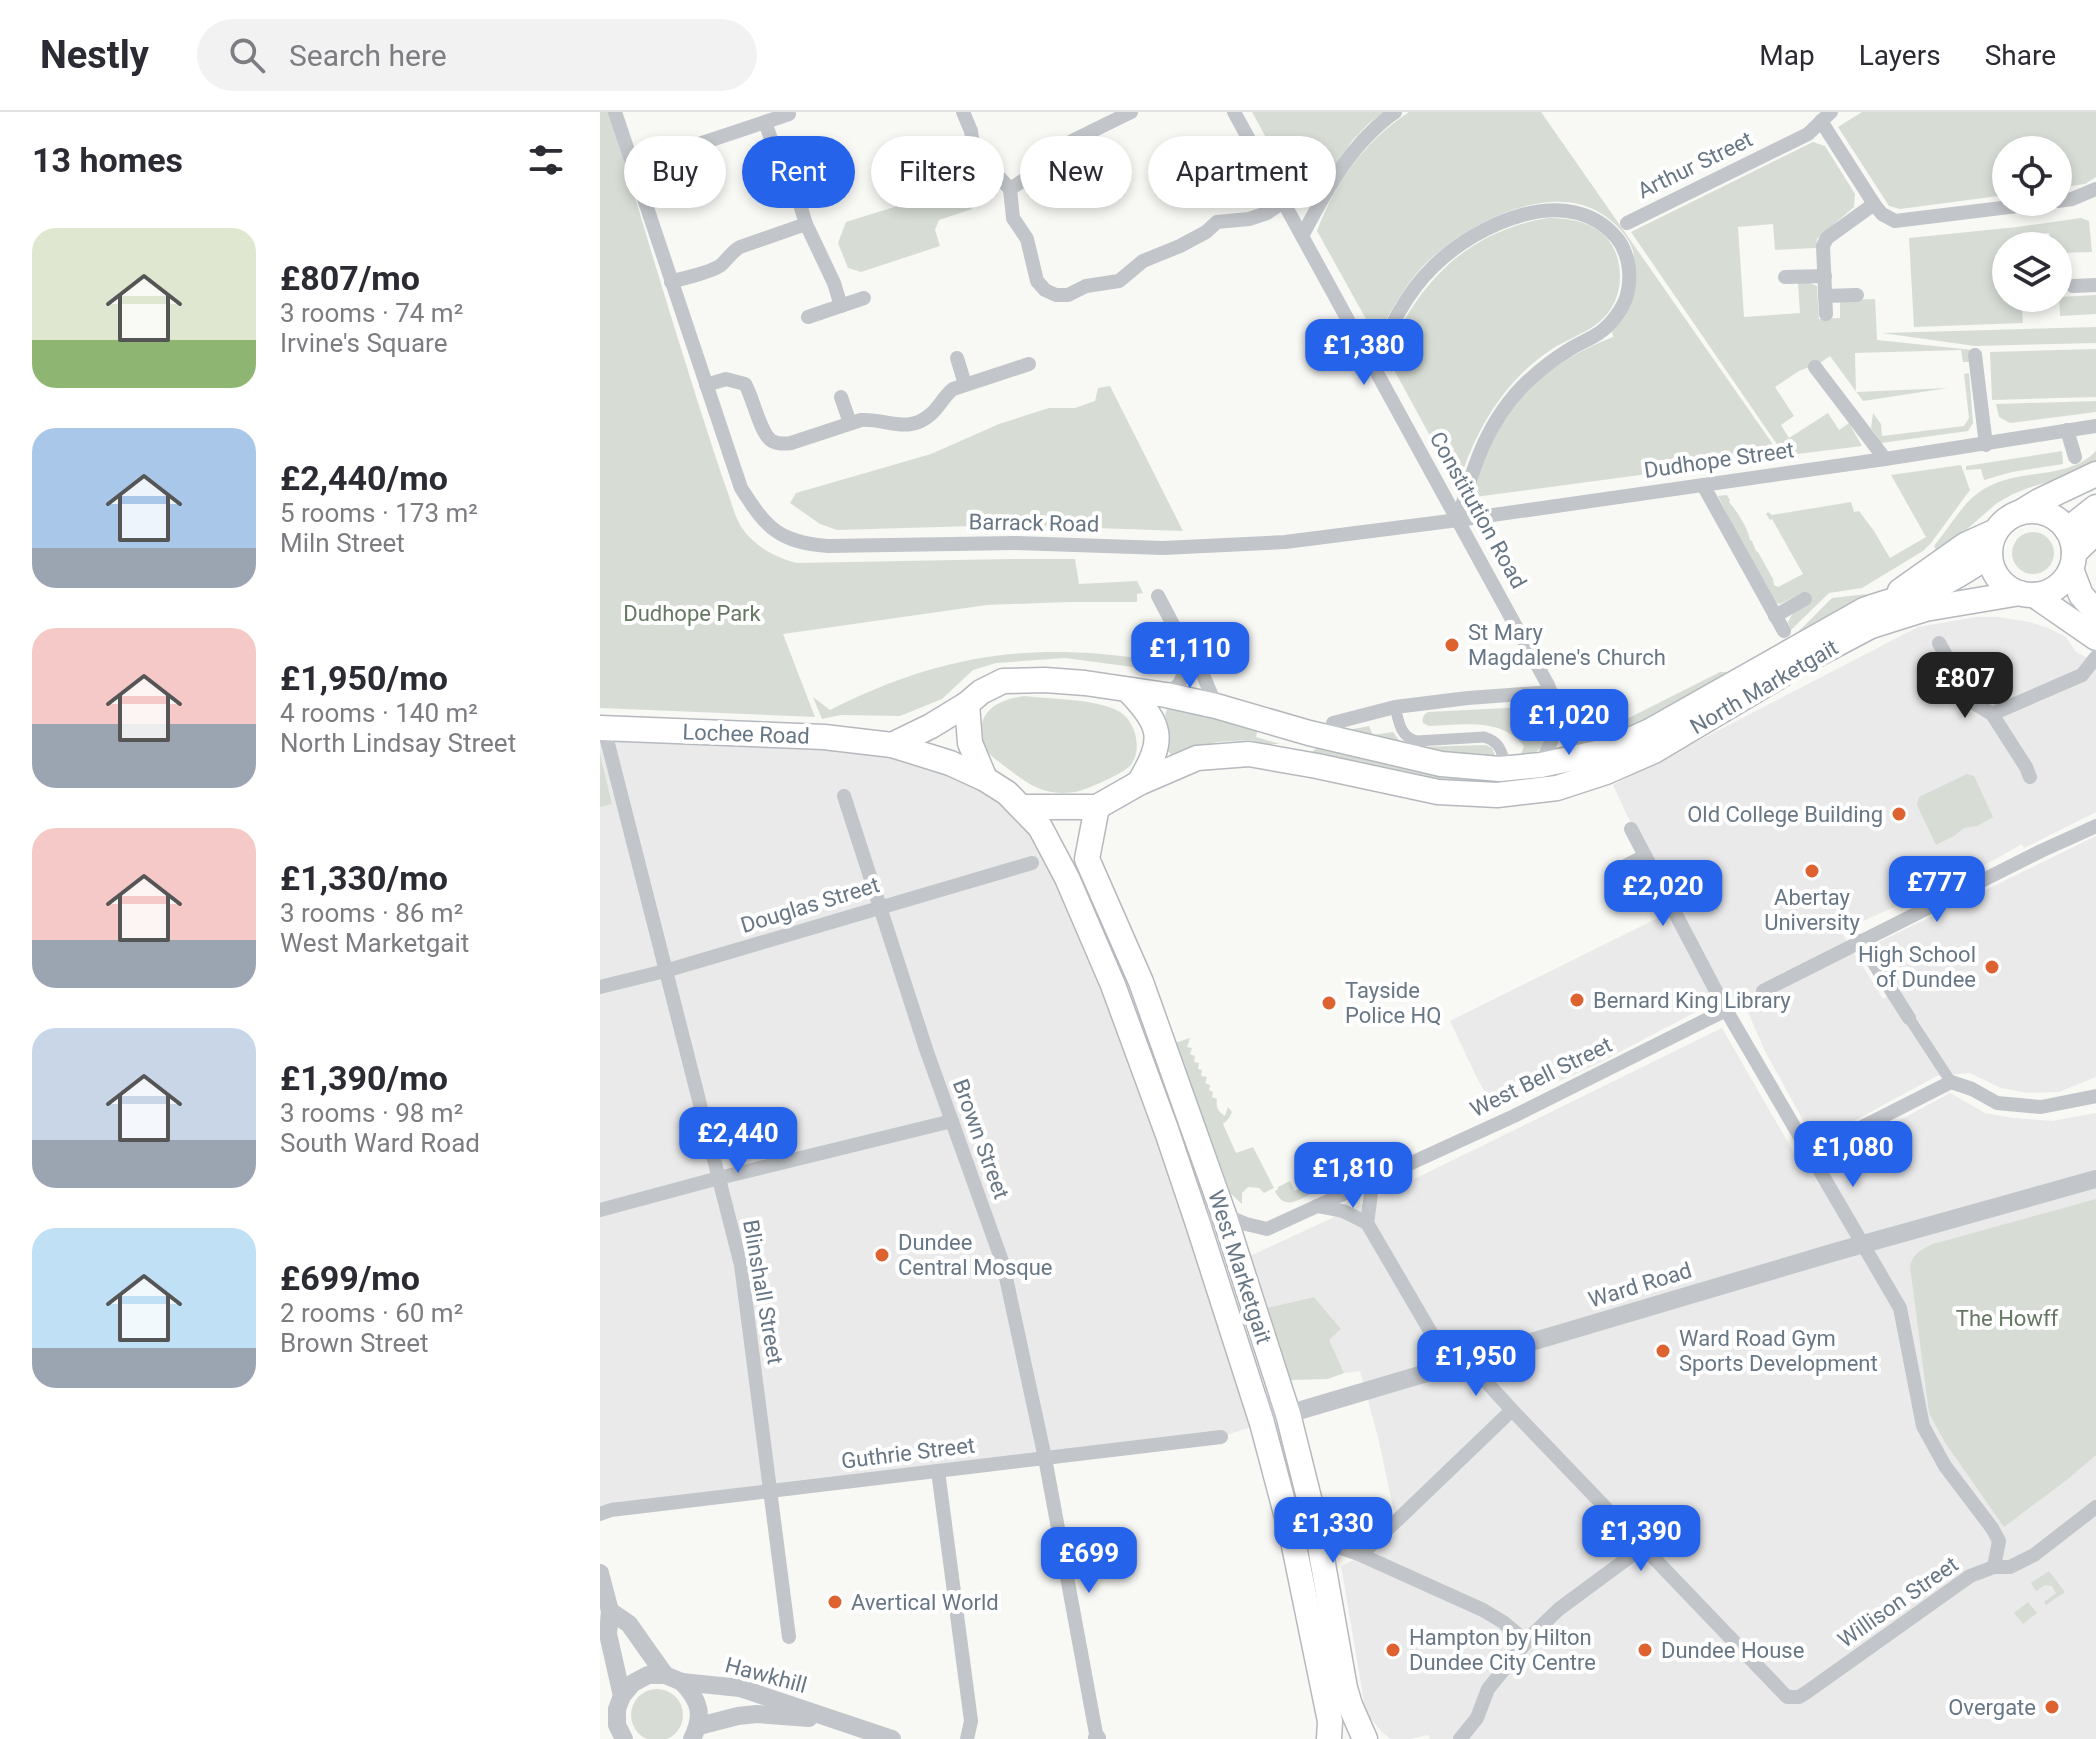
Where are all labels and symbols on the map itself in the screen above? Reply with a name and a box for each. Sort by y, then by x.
street label: Arthur Street [1633,126,1757,204]
pin: £1,380 [1299,319,1429,387]
street label: Constitution Road [1425,427,1531,593]
street label: Dudhope Street [1642,437,1796,483]
street label: Barrack Road [968,509,1100,537]
park label: Dudhope Park [623,601,762,626]
place label: St Mary Magdalene's Church [1468,620,1666,670]
pin: £1,110 [1125,622,1255,690]
street label: North Marketgait [1686,635,1842,739]
marker: St Mary Magdalene's Church [1443,636,1461,654]
pin: £807 [1918,652,2012,720]
pin: £1,020 [1504,689,1634,757]
street label: Lochee Road [682,719,810,749]
place label: Old College Building [1687,802,1883,827]
marker: Old College Building [1890,805,1908,823]
pin: £777 [1890,856,1984,924]
pin: £2,020 [1598,860,1728,928]
marker: Abertay University [1803,862,1821,880]
street label: Douglas Street [738,872,882,938]
place label: Abertay University [1764,885,1860,935]
place label: High School of Dundee [1858,942,1976,992]
marker: High School of Dundee [1983,958,2001,976]
place label: Tayside Police HQ [1345,978,1441,1028]
place label: Bernard King Library [1593,988,1791,1013]
marker: Bernard King Library [1568,991,1586,1009]
marker: Tayside Police HQ [1320,994,1338,1012]
street label: West Bell Street [1466,1032,1616,1122]
street label: Brown Street [948,1076,1014,1202]
pin: £2,440 [673,1107,803,1175]
pin: £1,080 [1788,1121,1918,1189]
pin: £1,810 [1288,1142,1418,1210]
street label: West Marketgait [1203,1187,1277,1347]
street label: Blinshall Street [738,1218,788,1366]
place label: Dundee Central Mosque [898,1230,1053,1280]
marker: Dundee Central Mosque [873,1246,891,1264]
street label: Ward Road [1585,1257,1695,1313]
park label: The Howff [1956,1306,2059,1331]
place label: Ward Road Gym Sports Development [1679,1326,1878,1376]
pin: £1,950 [1411,1330,1541,1398]
marker: Ward Road Gym Sports Development [1654,1342,1672,1360]
street label: Guthrie Street [840,1432,976,1474]
pin: £1,330 [1268,1497,1398,1565]
pin: £1,390 [1576,1505,1706,1573]
pin: £699 [1042,1527,1136,1595]
street label: Willison Street [1833,1551,1963,1653]
place label: Avertical World [851,1590,999,1615]
marker: Avertical World [826,1593,844,1611]
place label: Hampton by Hilton Dundee City Centre [1409,1625,1596,1675]
place label: Dundee House [1661,1638,1804,1663]
marker: Hampton by Hilton Dundee City Centre [1384,1641,1402,1659]
marker: Dundee House [1636,1641,1654,1659]
street label: Hawkhill [722,1652,810,1698]
place label: Overgate [1948,1695,2036,1720]
marker: Overgate [2043,1698,2061,1716]

